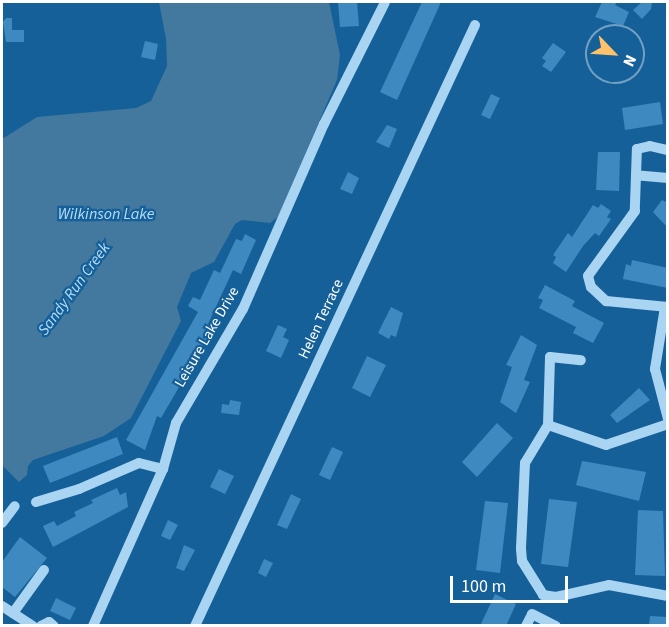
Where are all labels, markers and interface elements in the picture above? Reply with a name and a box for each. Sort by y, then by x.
north arrow [585,24,645,84]
text: N [617,51,642,70]
water label: Wilkinson Lake [58,204,154,224]
water label: Sandy Run Creek [34,239,114,339]
street label: Helen Terrace [295,276,347,362]
street label: Leisure Lake Drive [171,284,243,390]
scale bar [453,564,572,602]
text: 100 m [461,574,506,599]

